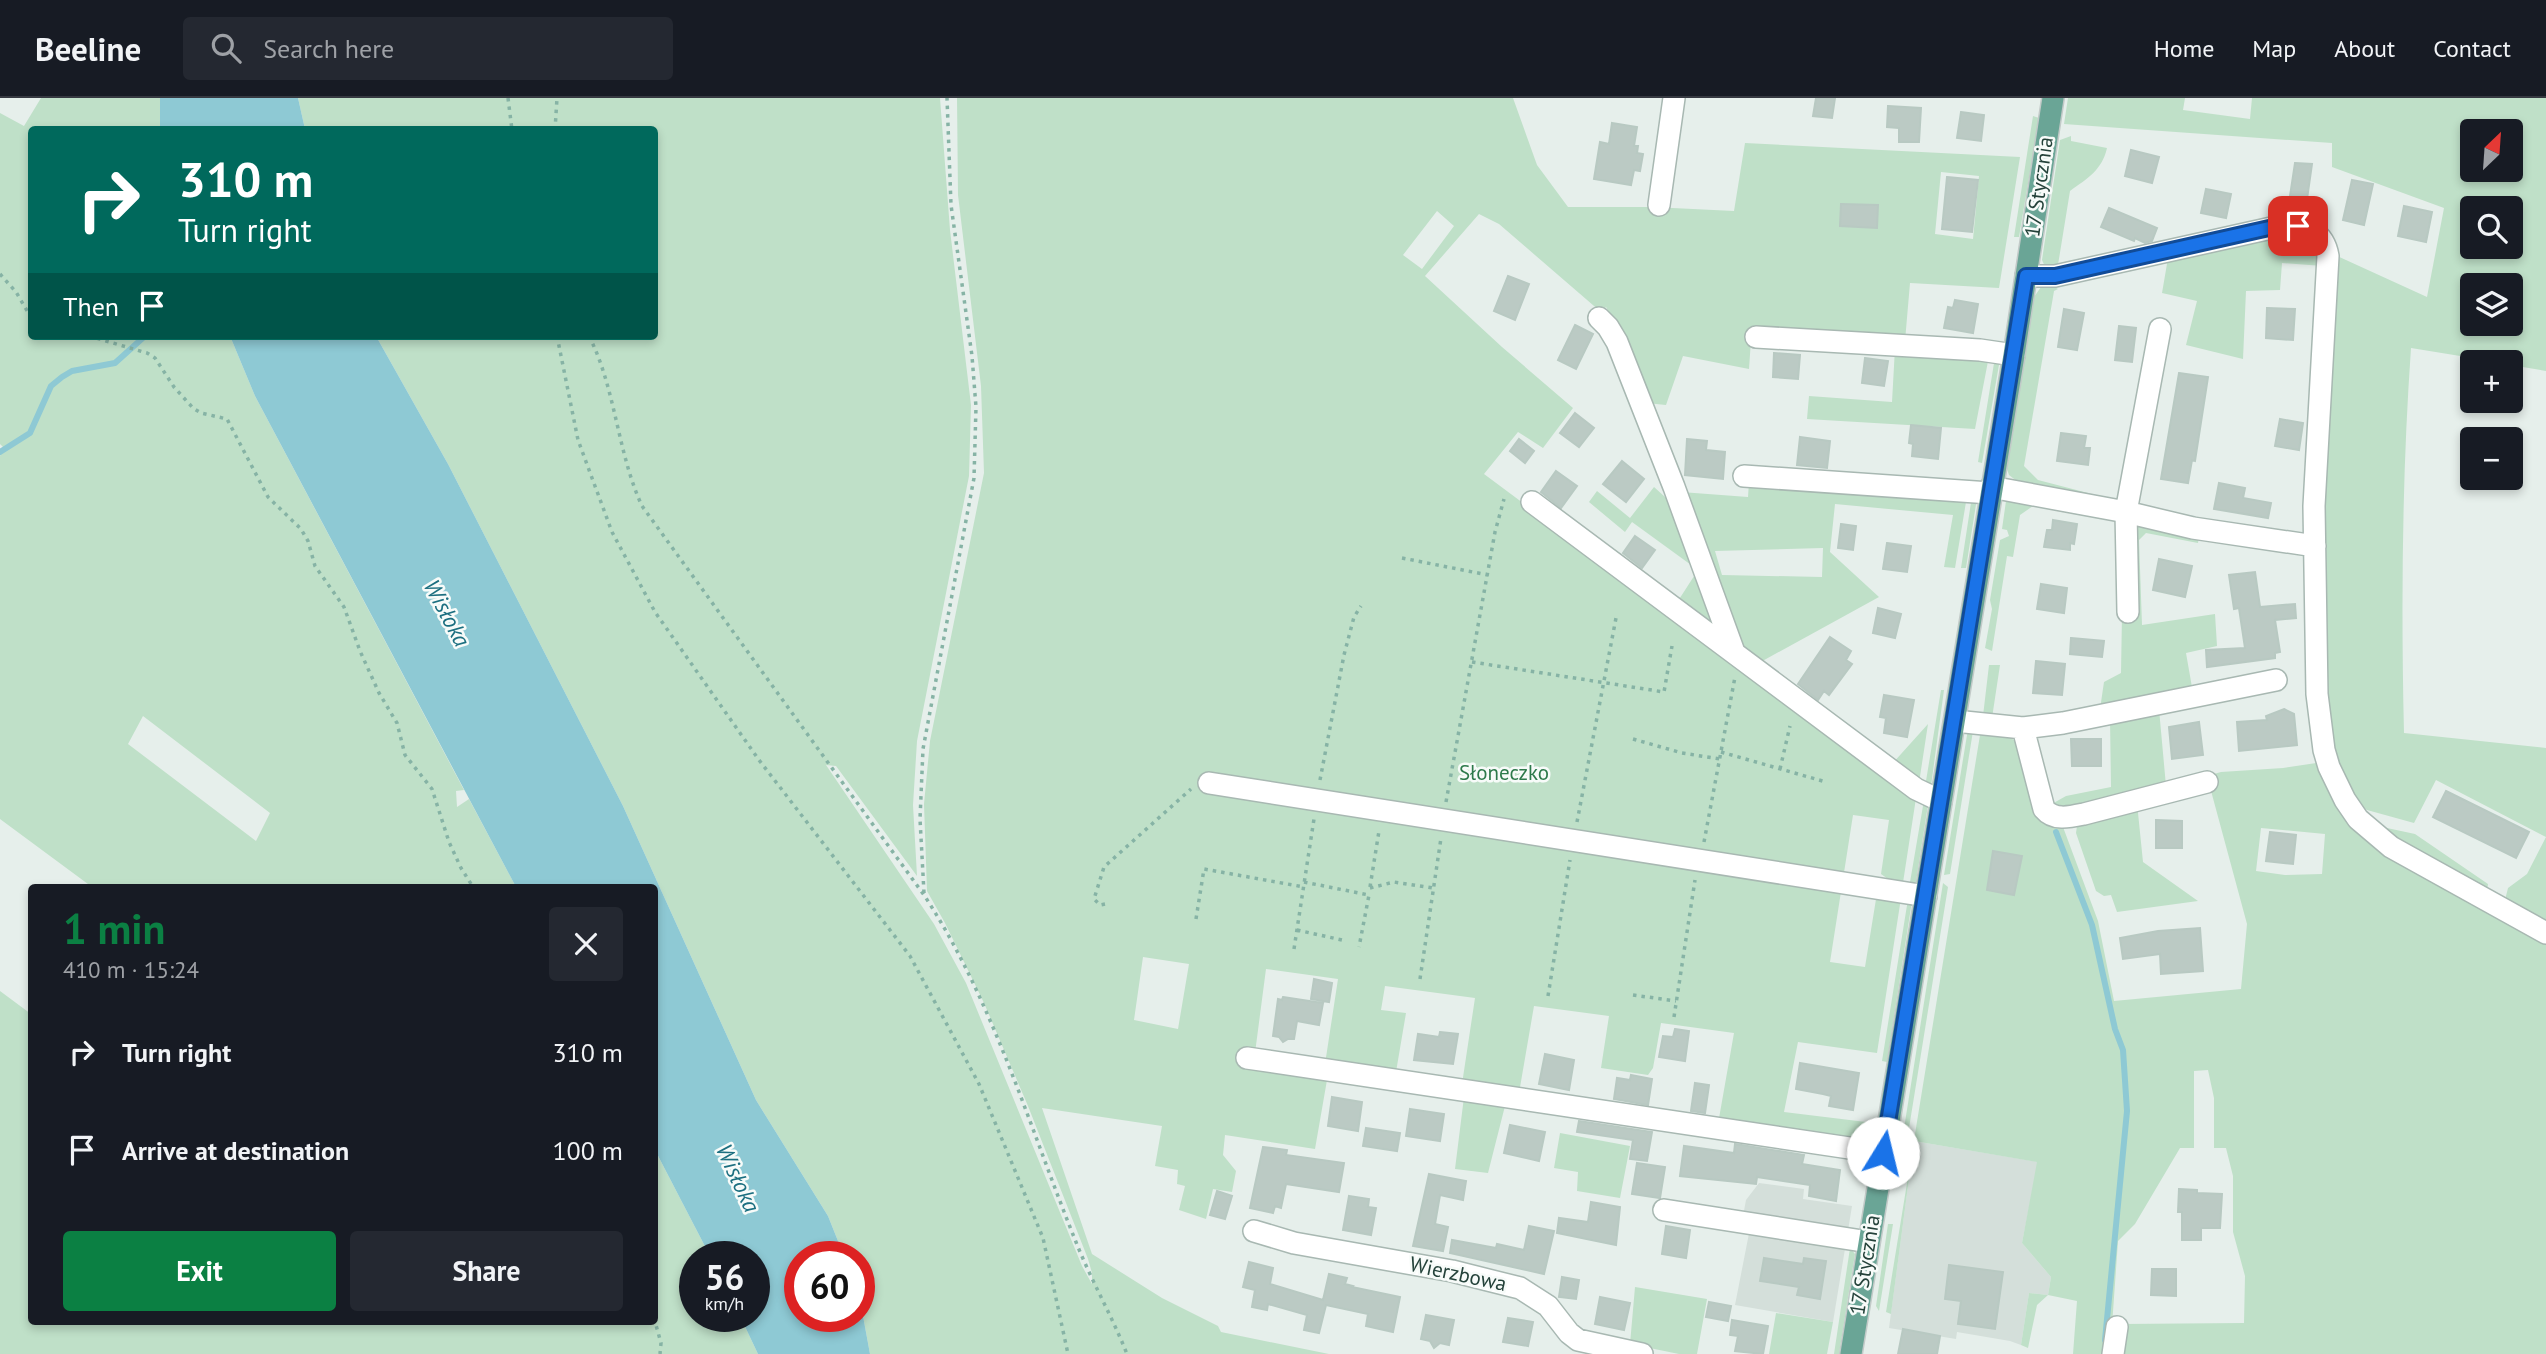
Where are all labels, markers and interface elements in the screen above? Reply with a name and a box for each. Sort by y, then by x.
search box [183,17,673,80]
text: Beeline [35,27,141,70]
icon: search [207,29,245,67]
text: Search here [263,32,394,65]
text: Home [2154,33,2214,64]
text: Map [2252,33,2296,64]
text: About [2334,33,2395,64]
text: Contact [2433,33,2511,64]
north arrow [2460,119,2524,182]
map controls [2460,119,2523,490]
street label: 17 Stycznia [2018,135,2059,239]
text: 310 m [178,147,313,211]
icon: right [63,154,154,245]
pin [2268,196,2328,256]
button: search [2460,196,2523,259]
icon: arrive [2279,207,2317,245]
text: Turn right [178,209,312,251]
button: layers [2460,273,2523,336]
icon: arrive [133,287,171,325]
text: Then [63,290,119,323]
button: + [2460,350,2523,413]
button: − [2460,427,2523,490]
water label: Wisłoka [418,574,477,651]
park label: Słoneczko [1459,759,1549,786]
text: 1 min [63,901,165,956]
button: close [549,907,623,981]
text: 410 m · 15:24 [63,955,199,984]
icon: right [63,1033,101,1071]
text: Turn right [122,1036,231,1069]
text: 310 m [552,1036,623,1069]
position arrow [1846,1116,1920,1190]
icon: arrive [63,1131,101,1169]
text: Arrive at destination [122,1134,349,1167]
text: 100 m [552,1134,623,1167]
water label: Wisłoka [710,1139,767,1216]
street label: 17 Stycznia [1843,1213,1886,1317]
button: Exit [63,1231,336,1311]
button: Share [350,1231,623,1311]
speed limit sign: 60 [784,1241,875,1332]
street label: Wierzbowa [1407,1250,1509,1297]
text: 56 [705,1254,744,1300]
text: km/h [705,1292,744,1315]

